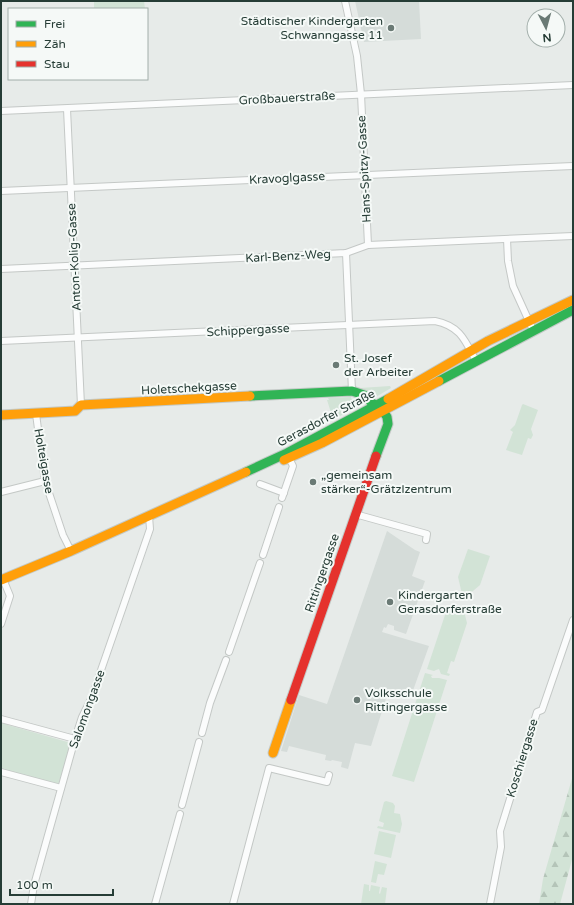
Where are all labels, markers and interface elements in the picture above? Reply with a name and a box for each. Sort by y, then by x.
legend [8,8,148,80]
north arrow [526,8,566,48]
place label: Städtischer Kindergarten Schwanngasse 11 [241,14,383,42]
text: Frei [44,17,65,31]
marker: Städtischer Kindergarten Schwanngasse 11 [386,23,396,33]
text: N [542,31,552,44]
text: Zäh [44,37,66,51]
text: Stau [44,57,70,71]
street label: Großbauerstraße [238,88,336,108]
street label: Hans-Spitzy-Gasse [354,115,374,223]
street label: Kravoglgasse [249,169,326,187]
street label: Anton-Kolig-Gasse [64,203,84,311]
street label: Karl-Benz-Weg [245,247,331,265]
street label: Schippergasse [206,321,290,339]
place label: St. Josef der Arbeiter [344,351,413,379]
marker: St. Josef der Arbeiter [331,360,341,370]
street label: Holetschekgasse [141,378,237,397]
street label: Gerasdorfer Straße [275,386,377,450]
street label: Holteigasse [31,427,57,495]
place label: „gemeinsam stärker“-Grätzlzentrum [321,468,452,496]
marker: „gemeinsam stärker“-Grätzlzentrum [308,477,318,487]
street label: Rittingergasse [302,532,342,614]
place label: Kindergarten Gerasdorferstraße [398,588,502,616]
marker: Kindergarten Gerasdorferstraße [385,597,395,607]
street label: Salomongasse [66,668,108,750]
place label: Volksschule Rittingergasse [365,686,448,714]
marker: Volksschule Rittingergasse [352,695,362,705]
street label: Koschiergasse [503,717,541,799]
scale bar [10,871,113,897]
text: 100 m [16,878,53,892]

